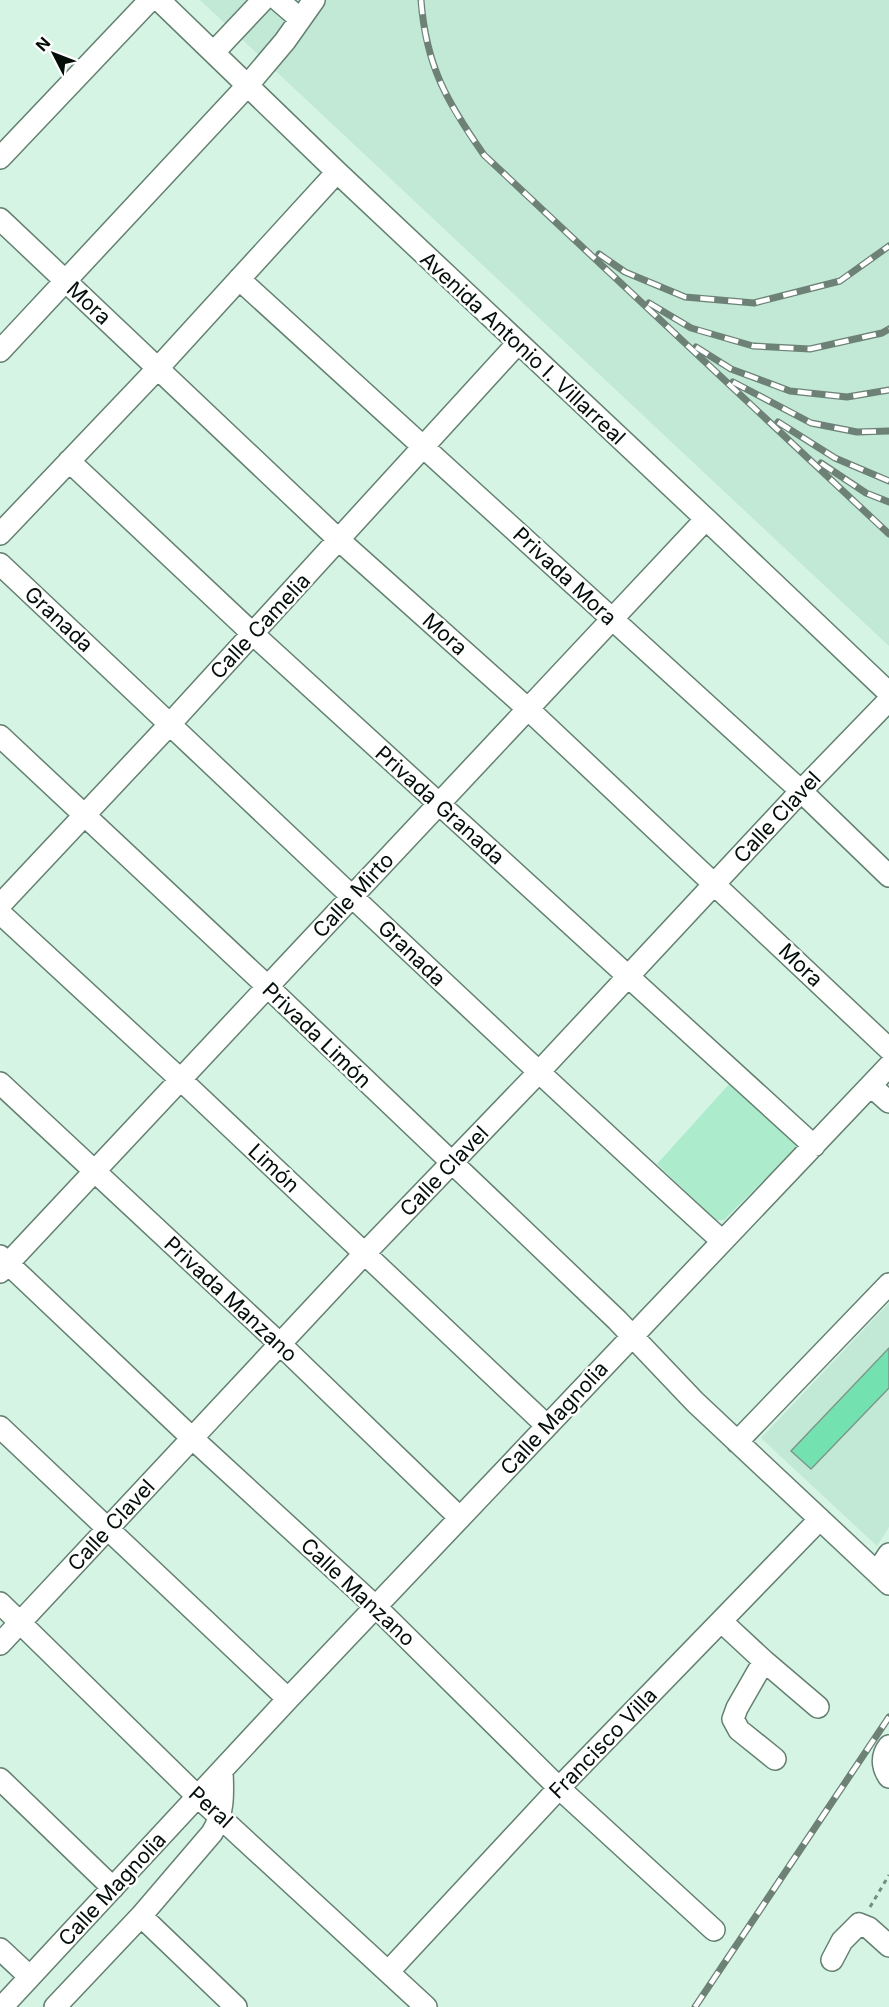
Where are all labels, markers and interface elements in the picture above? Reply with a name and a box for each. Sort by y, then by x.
north arrow [24,24,84,84]
text: N [31,33,54,55]
street label: Avenida Antonio I. Villarreal [415,246,631,450]
street label: Mora [62,276,116,330]
street label: Privada Mora [508,522,622,630]
street label: Calle Camelia [205,568,315,684]
street label: Granada [20,581,98,657]
street label: Mora [418,608,472,660]
street label: Privada Granada [370,741,510,869]
street label: Calle Clavel [728,766,826,868]
street label: Calle Mirto [307,847,399,943]
street label: Granada [373,915,451,991]
street label: Mora [774,938,828,992]
street label: Privada Limón [258,977,376,1093]
street label: Calle Clavel [395,1121,493,1221]
street label: Limón [243,1138,305,1198]
street label: Privada Manzano [159,1231,303,1367]
street label: Calle Magnolia [495,1356,613,1480]
street label: Calle Clavel [62,1474,160,1576]
street label: Calle Manzano [296,1533,420,1651]
street label: Francisco Villa [544,1682,662,1804]
street label: Peral [184,1781,238,1833]
street label: Calle Magnolia [53,1827,171,1951]

